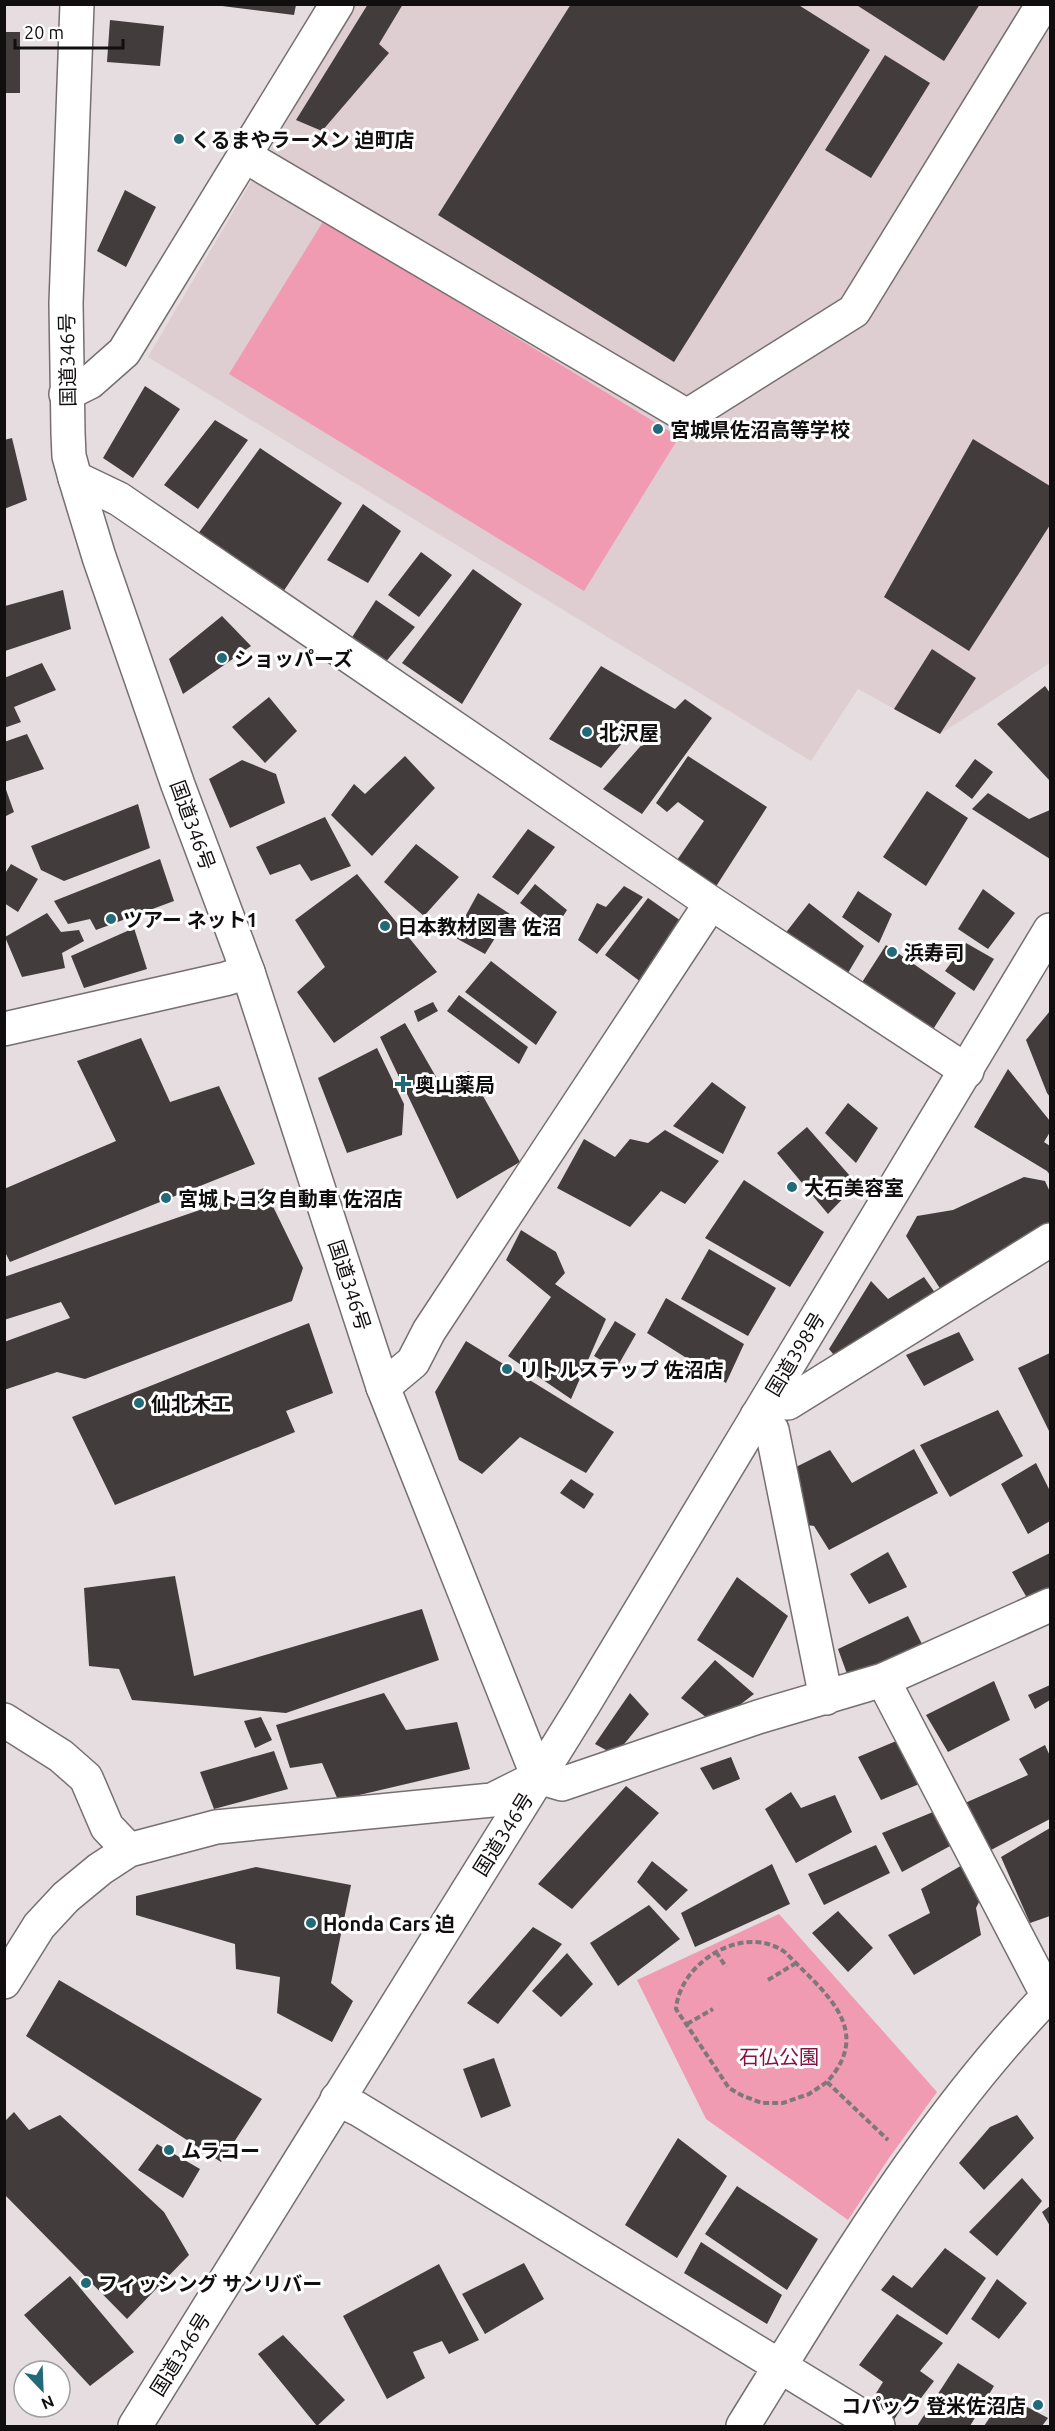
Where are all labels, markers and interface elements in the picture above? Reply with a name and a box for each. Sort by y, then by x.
scale bar [15,12,123,50]
text: 20 m [24,22,64,42]
place label: くるまやラーメン 迫町店 [191,128,415,151]
marker: くるまやラーメン 迫町店 [172,132,186,146]
street label: 国道346号 [55,313,79,407]
place label: 宮城県佐沼高等学校 [670,418,850,441]
marker: 宮城県佐沼高等学校 [651,422,665,436]
place label: ショッパーズ [234,647,353,670]
marker: ショッパーズ [215,651,229,665]
place label: 北沢屋 [599,721,659,744]
marker: 北沢屋 [580,725,594,739]
street label: 国道346号 [166,777,220,873]
place label: ツアー ネット1 [123,908,258,931]
marker: ツアー ネット1 [104,912,118,926]
place label: 日本教材図書 佐沼 [397,915,562,938]
marker: 日本教材図書 佐沼 [378,919,392,933]
place label: 浜寿司 [904,941,964,964]
marker: 浜寿司 [885,945,899,959]
place label: 奥山薬局 [415,1073,495,1096]
marker: 奥山薬局 [396,1077,410,1091]
place label: 大石美容室 [804,1176,904,1199]
marker: 大石美容室 [785,1180,799,1194]
place label: 宮城トヨタ自動車 佐沼店 [178,1187,403,1210]
marker: 宮城トヨタ自動車 佐沼店 [159,1191,173,1205]
street label: 国道346号 [325,1237,375,1333]
street label: 国道398号 [761,1308,829,1400]
place label: リトルステップ 佐沼店 [519,1358,724,1381]
marker: リトルステップ 佐沼店 [500,1362,514,1376]
place label: 仙北木工 [151,1392,231,1415]
marker: 仙北木工 [132,1396,146,1410]
street label: 国道346号 [468,1788,538,1880]
place label: Honda Cars 迫 [323,1912,455,1935]
marker: Honda Cars 迫 [304,1916,318,1930]
park label: 石仏公園 [739,2045,819,2068]
place label: ムラコー [181,2139,260,2162]
marker: ムラコー [162,2143,176,2157]
place label: フィッシング サンリバー [98,2272,322,2295]
marker: フィッシング サンリバー [79,2276,93,2290]
street label: 国道346号 [145,2308,215,2400]
north arrow [12,2359,72,2419]
text: N [39,2392,57,2413]
place label: コパック 登米佐沼店 [841,2394,1026,2417]
marker: コパック 登米佐沼店 [1031,2398,1045,2412]

